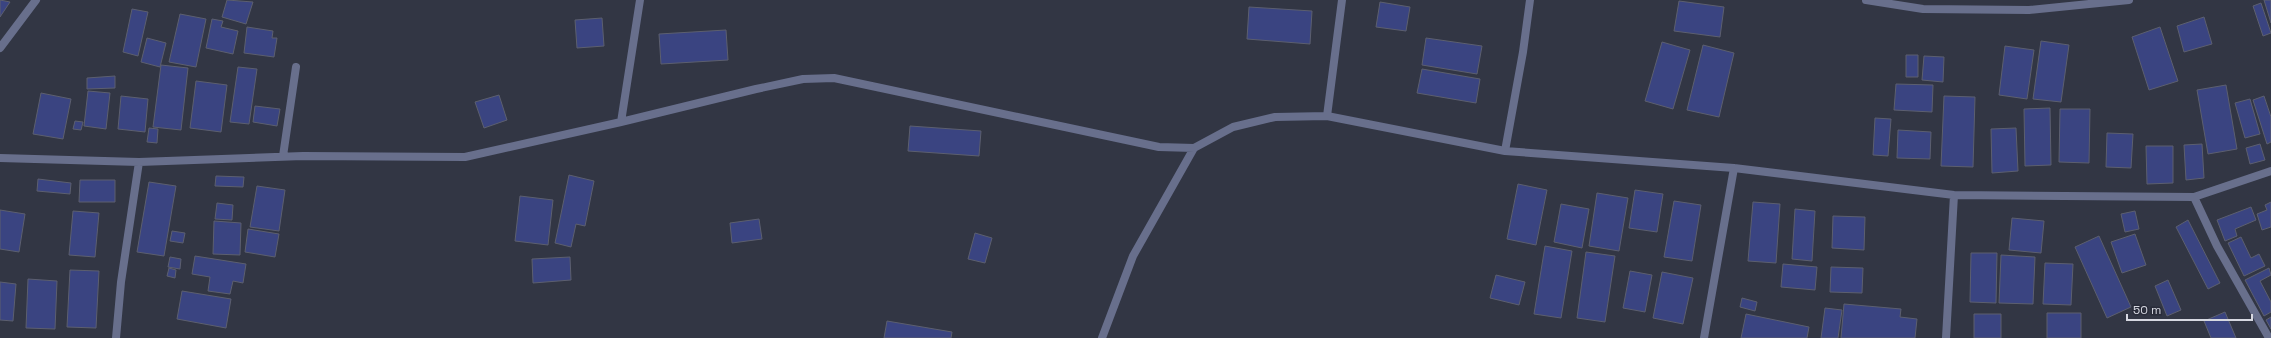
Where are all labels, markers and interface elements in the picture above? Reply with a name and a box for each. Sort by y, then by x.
scale bar [2127,296,2252,322]
text: 50 m [2133,302,2161,318]

